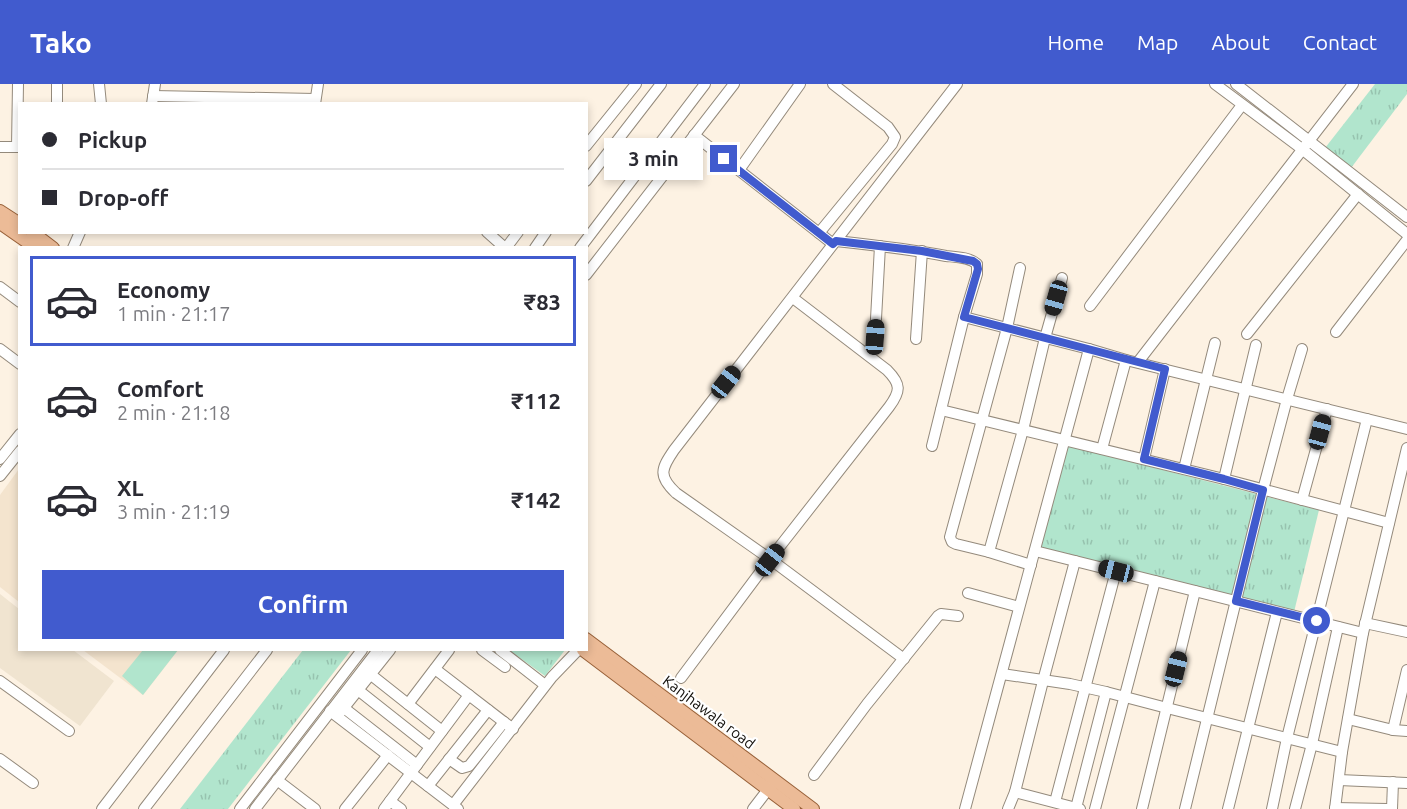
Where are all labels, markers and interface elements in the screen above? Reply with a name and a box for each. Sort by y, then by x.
text: Tako [30,27,92,58]
text: Home [1047,30,1104,54]
text: Map [1137,30,1178,54]
text: About [1211,30,1270,54]
text: Contact [1303,30,1377,54]
text: Pickup [78,127,147,152]
callout: 3 min [604,138,703,180]
route end [710,145,737,172]
text: 3 min [628,147,679,170]
text: Drop-off [78,185,168,210]
icon: car [45,274,99,328]
text: Economy [117,277,210,302]
car [1042,278,1070,318]
text: ₹83 [524,289,561,314]
text: 1 min · 21:17 [117,302,231,325]
car [865,318,885,356]
car [708,362,744,402]
icon: car [45,373,99,427]
text: Comfort [117,376,204,401]
text: ₹112 [511,388,561,413]
text: 2 min · 21:18 [117,401,231,424]
car [1307,412,1333,452]
icon: car [45,472,99,526]
text: XL [117,475,144,500]
text: ₹142 [511,487,561,512]
text: 3 min · 21:19 [117,500,231,523]
car [752,540,788,580]
car [1096,558,1136,584]
button: Confirm [42,570,564,639]
route start [1303,607,1330,634]
car [1163,649,1189,689]
street label: Kanjhawala road [660,672,758,752]

